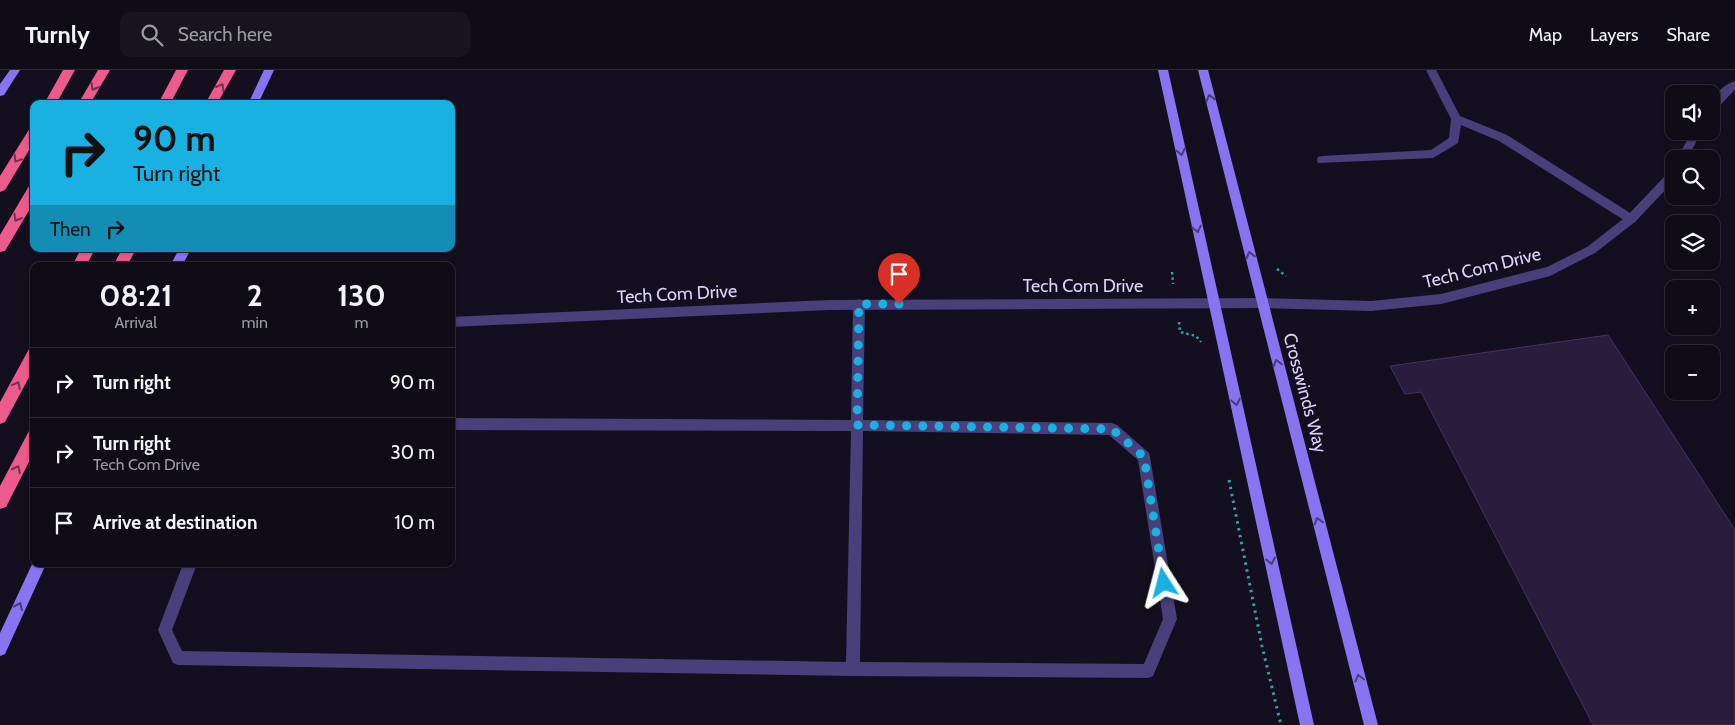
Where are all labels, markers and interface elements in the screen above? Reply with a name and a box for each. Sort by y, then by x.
search box [120,12,470,57]
text: Turnly [25,20,90,49]
icon: search [138,21,166,49]
text: Search here [178,23,272,46]
text: Map [1529,24,1562,46]
text: Layers [1590,24,1639,46]
text: Share [1667,24,1710,46]
one-way arrow [90,81,100,90]
one-way arrow [215,83,225,92]
map controls [1665,85,1720,400]
button: sound [1665,85,1720,140]
one-way arrow [1205,93,1216,102]
text: 90 m [133,117,216,160]
icon: right [50,120,115,185]
one-way arrow [1175,147,1186,156]
button: search [1665,150,1720,205]
one-way arrow [13,154,23,163]
text: Turn right [133,160,220,187]
one-way arrow [13,213,23,222]
icon: right [101,215,129,243]
button: layers [1665,215,1720,270]
text: Then [50,218,91,241]
one-way arrow [1192,224,1202,233]
street label: Tech Com Drive [1421,243,1543,293]
one-way arrow [1245,251,1256,260]
pin [878,253,920,304]
icon: arrive [885,260,913,288]
street label: Tech Com Drive [1023,275,1143,297]
text: 08:21 [99,277,172,314]
text: 2 [247,277,263,314]
text: 130 [337,277,386,314]
street label: Tech Com Drive [616,280,738,308]
button: + [1665,280,1720,335]
text: Arrival [114,313,157,332]
text: min [242,313,268,332]
text: m [354,313,368,332]
street label: Crosswinds Way [1278,331,1332,455]
button: − [1665,345,1720,400]
one-way arrow [1273,360,1283,368]
icon: right [50,369,78,397]
text: Turn right [93,371,171,394]
text: 90 m [390,371,435,394]
one-way arrow [11,381,21,390]
one-way arrow [1230,398,1241,407]
text: Turn right [93,432,171,455]
icon: right [50,439,78,467]
text: 30 m [391,441,435,464]
text: Tech Com Drive [93,455,200,474]
one-way arrow [11,465,21,474]
icon: arrive [50,509,78,537]
text: Arrive at destination [93,511,257,534]
text: 10 m [395,511,435,534]
one-way arrow [1314,517,1324,525]
position arrow [1137,556,1189,608]
one-way arrow [1265,557,1276,565]
one-way arrow [13,602,24,611]
one-way arrow [1354,673,1365,682]

